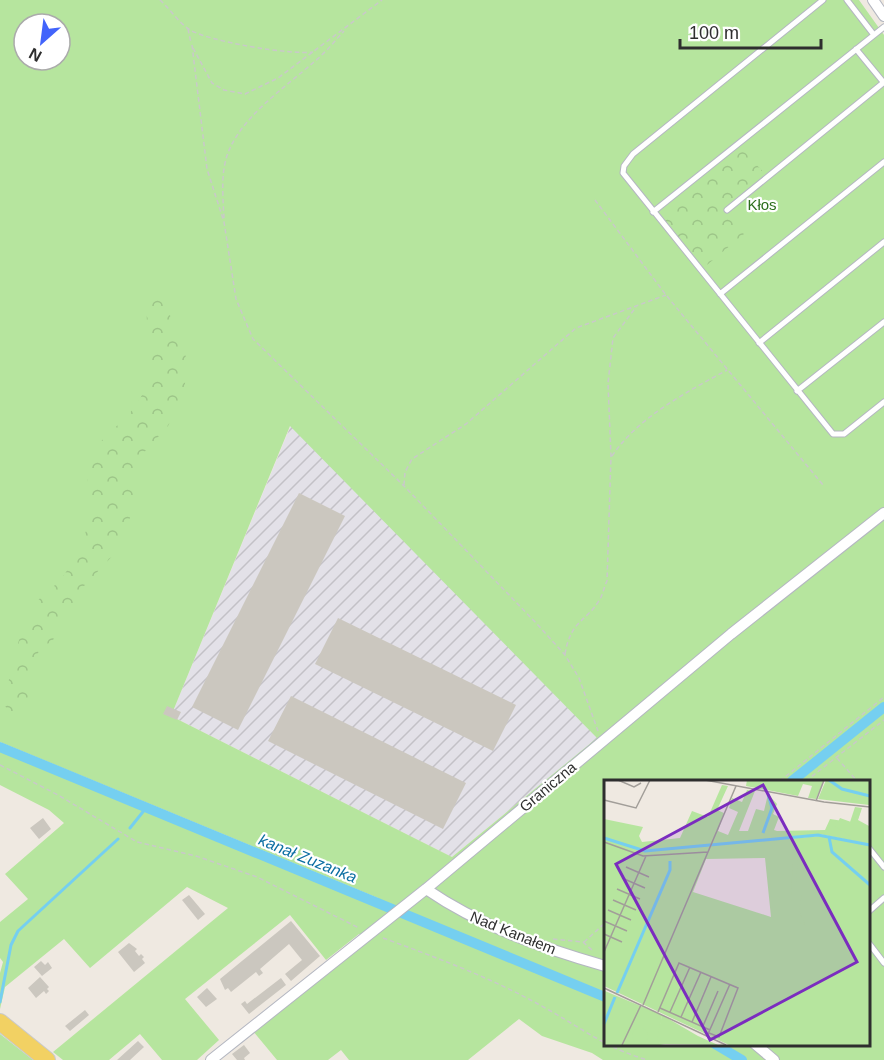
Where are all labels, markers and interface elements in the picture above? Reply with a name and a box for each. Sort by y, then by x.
north arrow [12,12,72,72]
scale bar [680,12,821,50]
text: 100 m [689,23,739,43]
text: N [26,45,44,65]
park label: Kłos [747,196,777,213]
street label: Graniczna [516,758,580,815]
inset map [604,780,869,1045]
water label: kanał Zuzanka [256,831,359,886]
street label: Nad Kanałem [468,908,559,957]

